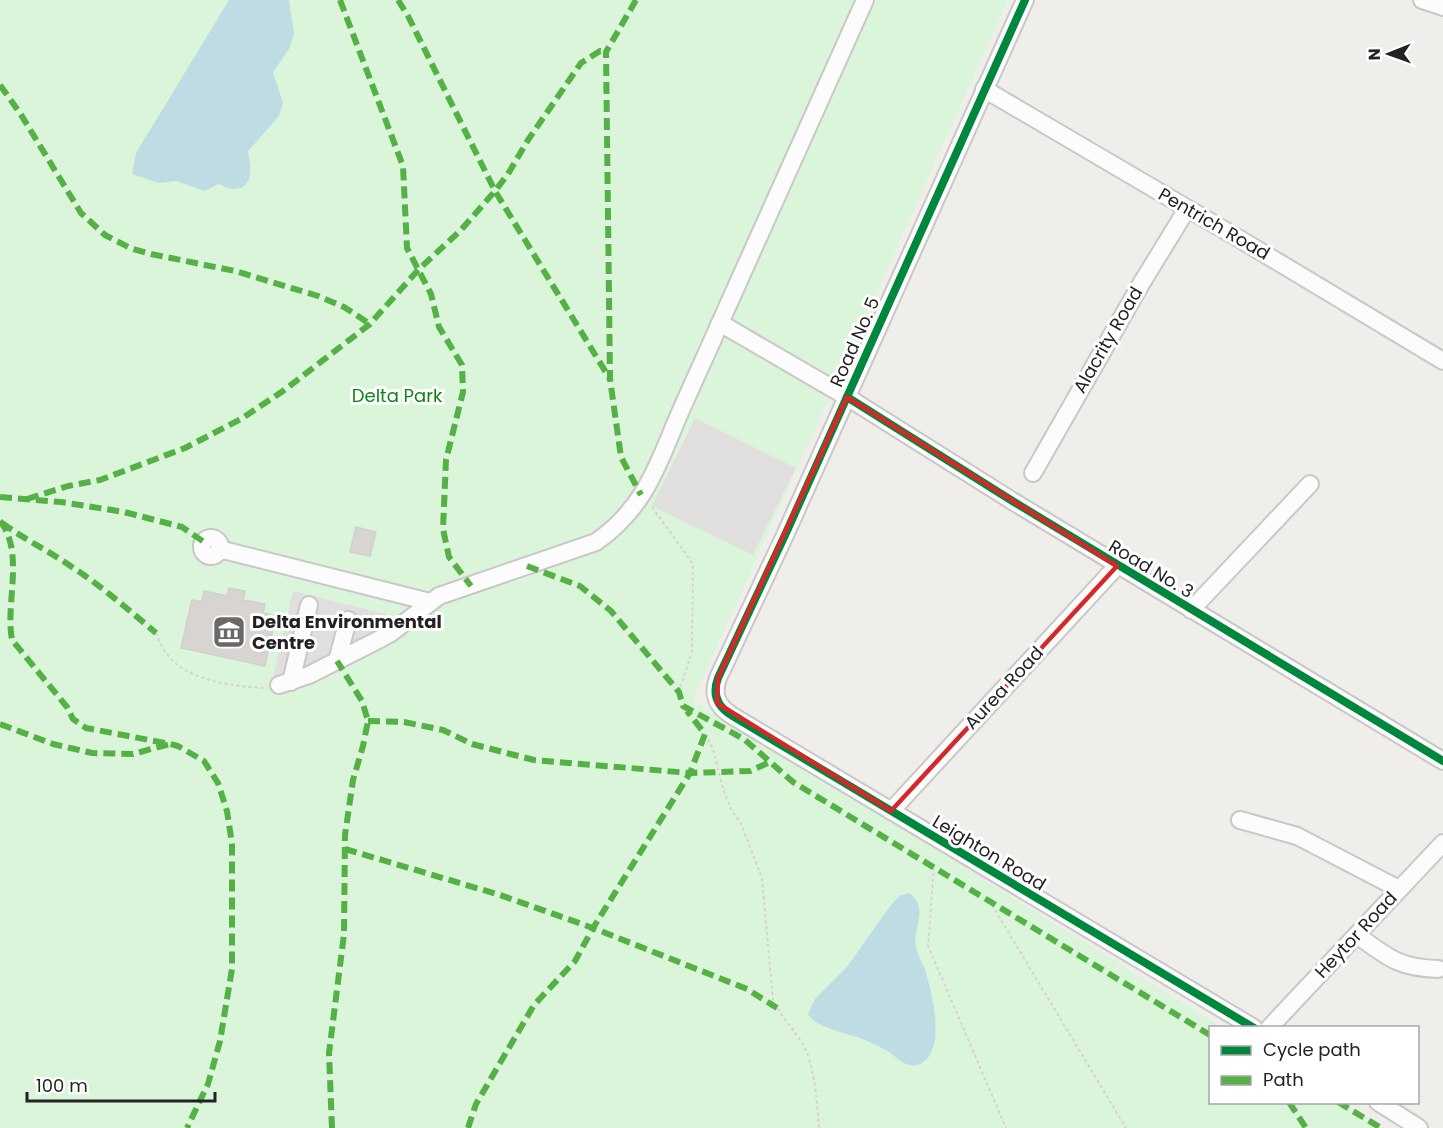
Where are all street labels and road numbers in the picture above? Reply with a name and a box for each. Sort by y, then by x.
street label: Pentrich Road [1154,182,1275,266]
street label: Alacrity Road [1067,282,1148,398]
street label: Road No. 5 [824,293,885,391]
street label: Road No. 3 [1104,533,1198,604]
street label: Aurea Road [959,641,1049,735]
street label: Leighton Road [928,809,1051,896]
street label: Heytor Road [1309,886,1402,983]

